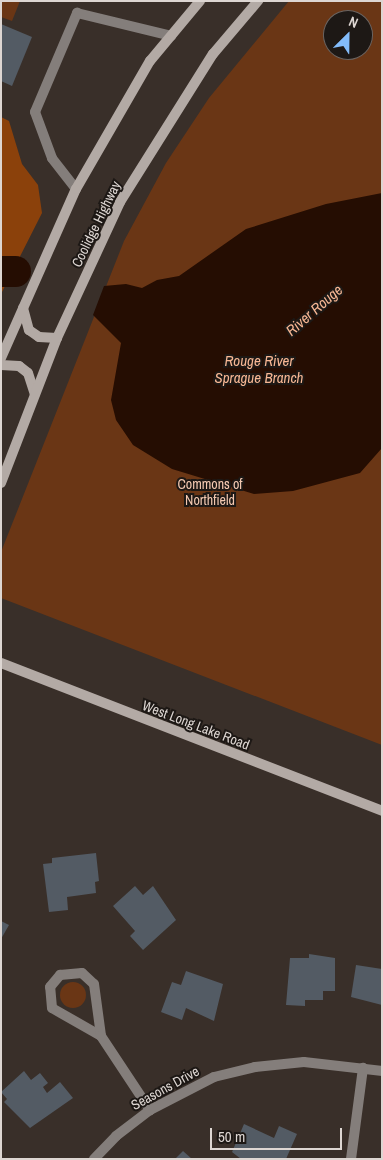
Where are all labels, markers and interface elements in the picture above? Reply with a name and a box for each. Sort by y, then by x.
north arrow [323,10,373,60]
text: N [346,12,361,32]
street label: Coolidge Highway [68,178,124,270]
water label: River Rouge [282,281,346,339]
water label: Rouge River Sprague Branch [215,351,303,386]
park label: Commons of Northfield [177,476,243,508]
street label: West Long Lake Road [140,697,252,753]
street label: Seasons Drive [128,1062,202,1114]
scale bar [213,1118,346,1150]
text: 50 m [218,1126,245,1147]

